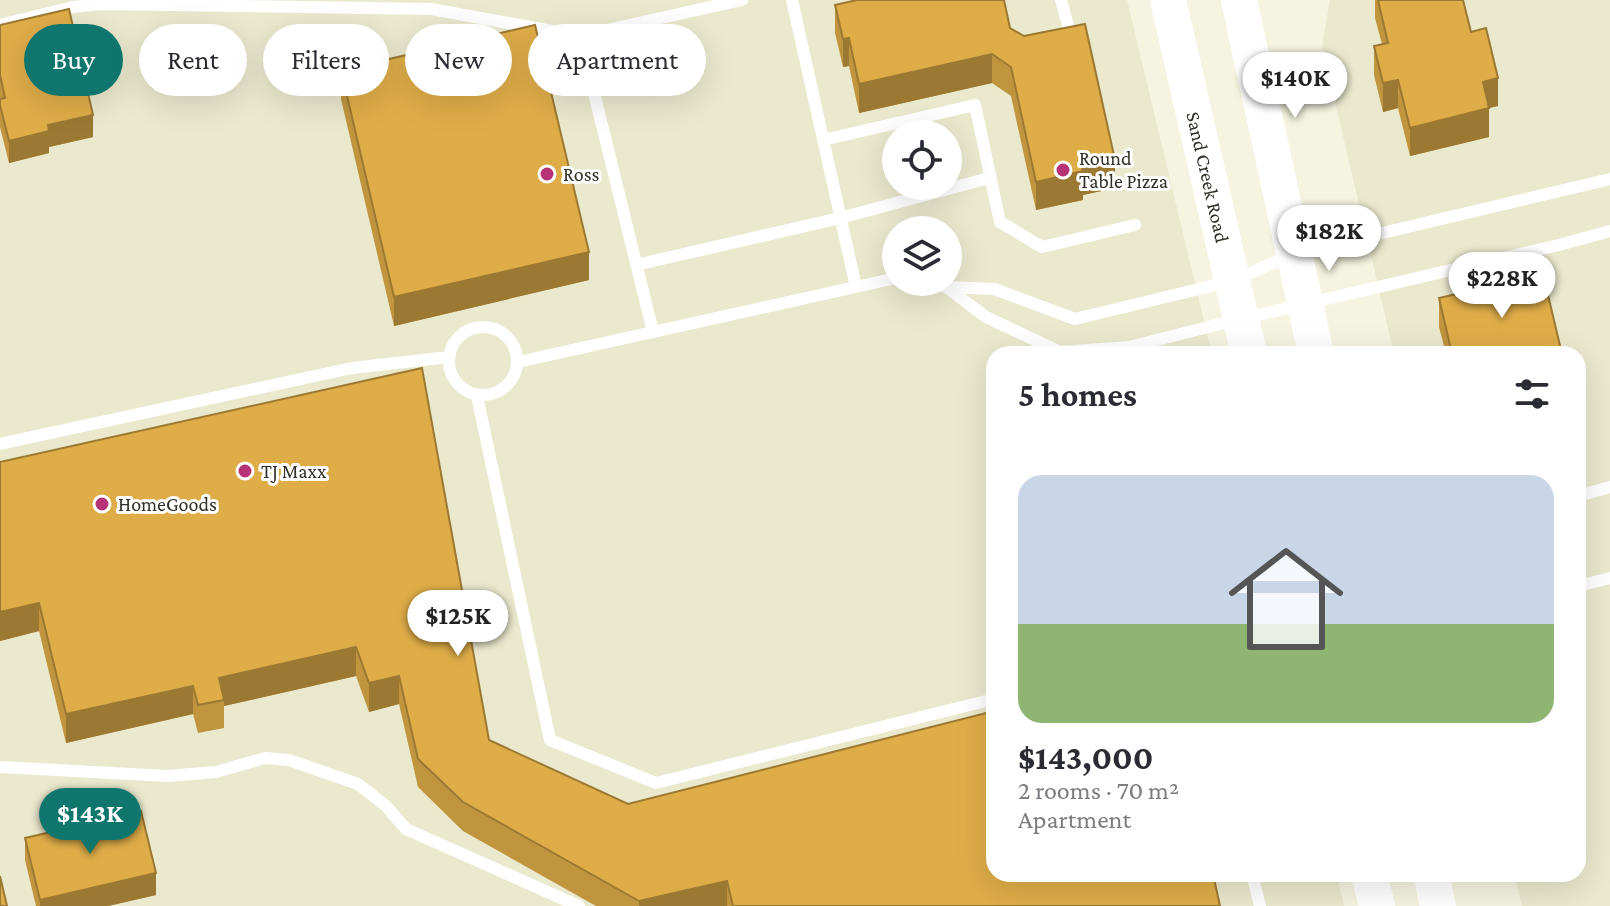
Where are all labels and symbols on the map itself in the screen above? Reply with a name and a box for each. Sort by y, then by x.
pin: $140K [1239,52,1351,120]
street label: Sand Creek Road [1182,109,1234,245]
place label: Round Table Pizza [1079,147,1168,192]
marker: Round Table Pizza [1054,161,1072,179]
place label: Ross [563,163,600,185]
marker: Ross [538,165,556,183]
pin: $182K [1273,205,1385,273]
pin: $228K [1446,252,1558,320]
place label: TJ Maxx [261,460,327,483]
marker: TJ Maxx [236,462,254,480]
place label: HomeGoods [118,493,217,515]
marker: HomeGoods [93,495,111,513]
pin: $125K [402,590,514,658]
pin: $143K [34,788,146,856]

